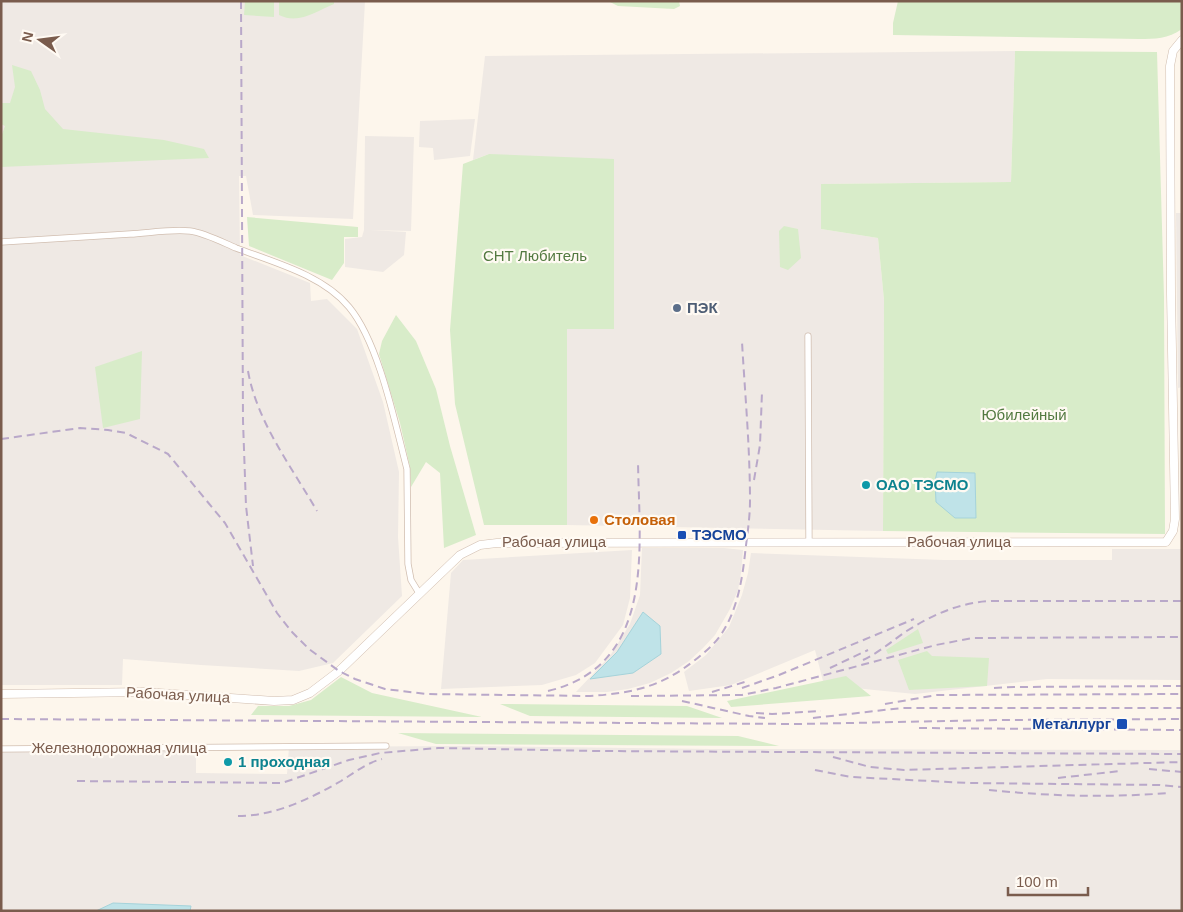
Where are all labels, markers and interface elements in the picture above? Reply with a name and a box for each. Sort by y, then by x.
north arrow [15,15,65,65]
text: N [18,30,36,44]
park label: СНТ Любитель [483,247,587,264]
place label: ПЭК [687,299,718,316]
marker: ПЭК [671,302,683,314]
park label: Юбилейный [981,406,1067,423]
place label: ОАО ТЭСМО [876,476,969,493]
marker: ОАО ТЭСМО [860,479,872,491]
place label: Столовая [604,511,675,528]
marker: Столовая [588,514,600,526]
place label: ТЭСМО [692,526,747,543]
marker: ТЭСМО [676,529,688,541]
street label: Рабочая улица [502,533,607,550]
street label: Рабочая улица [907,533,1012,550]
street label: Рабочая улица [126,683,231,706]
place label: Металлург [1032,715,1111,732]
marker: Металлург [1115,717,1129,731]
street label: Железнодорожная улица [31,739,207,756]
place label: 1 проходная [238,753,330,770]
marker: 1 проходная [222,756,234,768]
scale bar [1008,864,1088,896]
text: 100 m [1016,873,1058,890]

